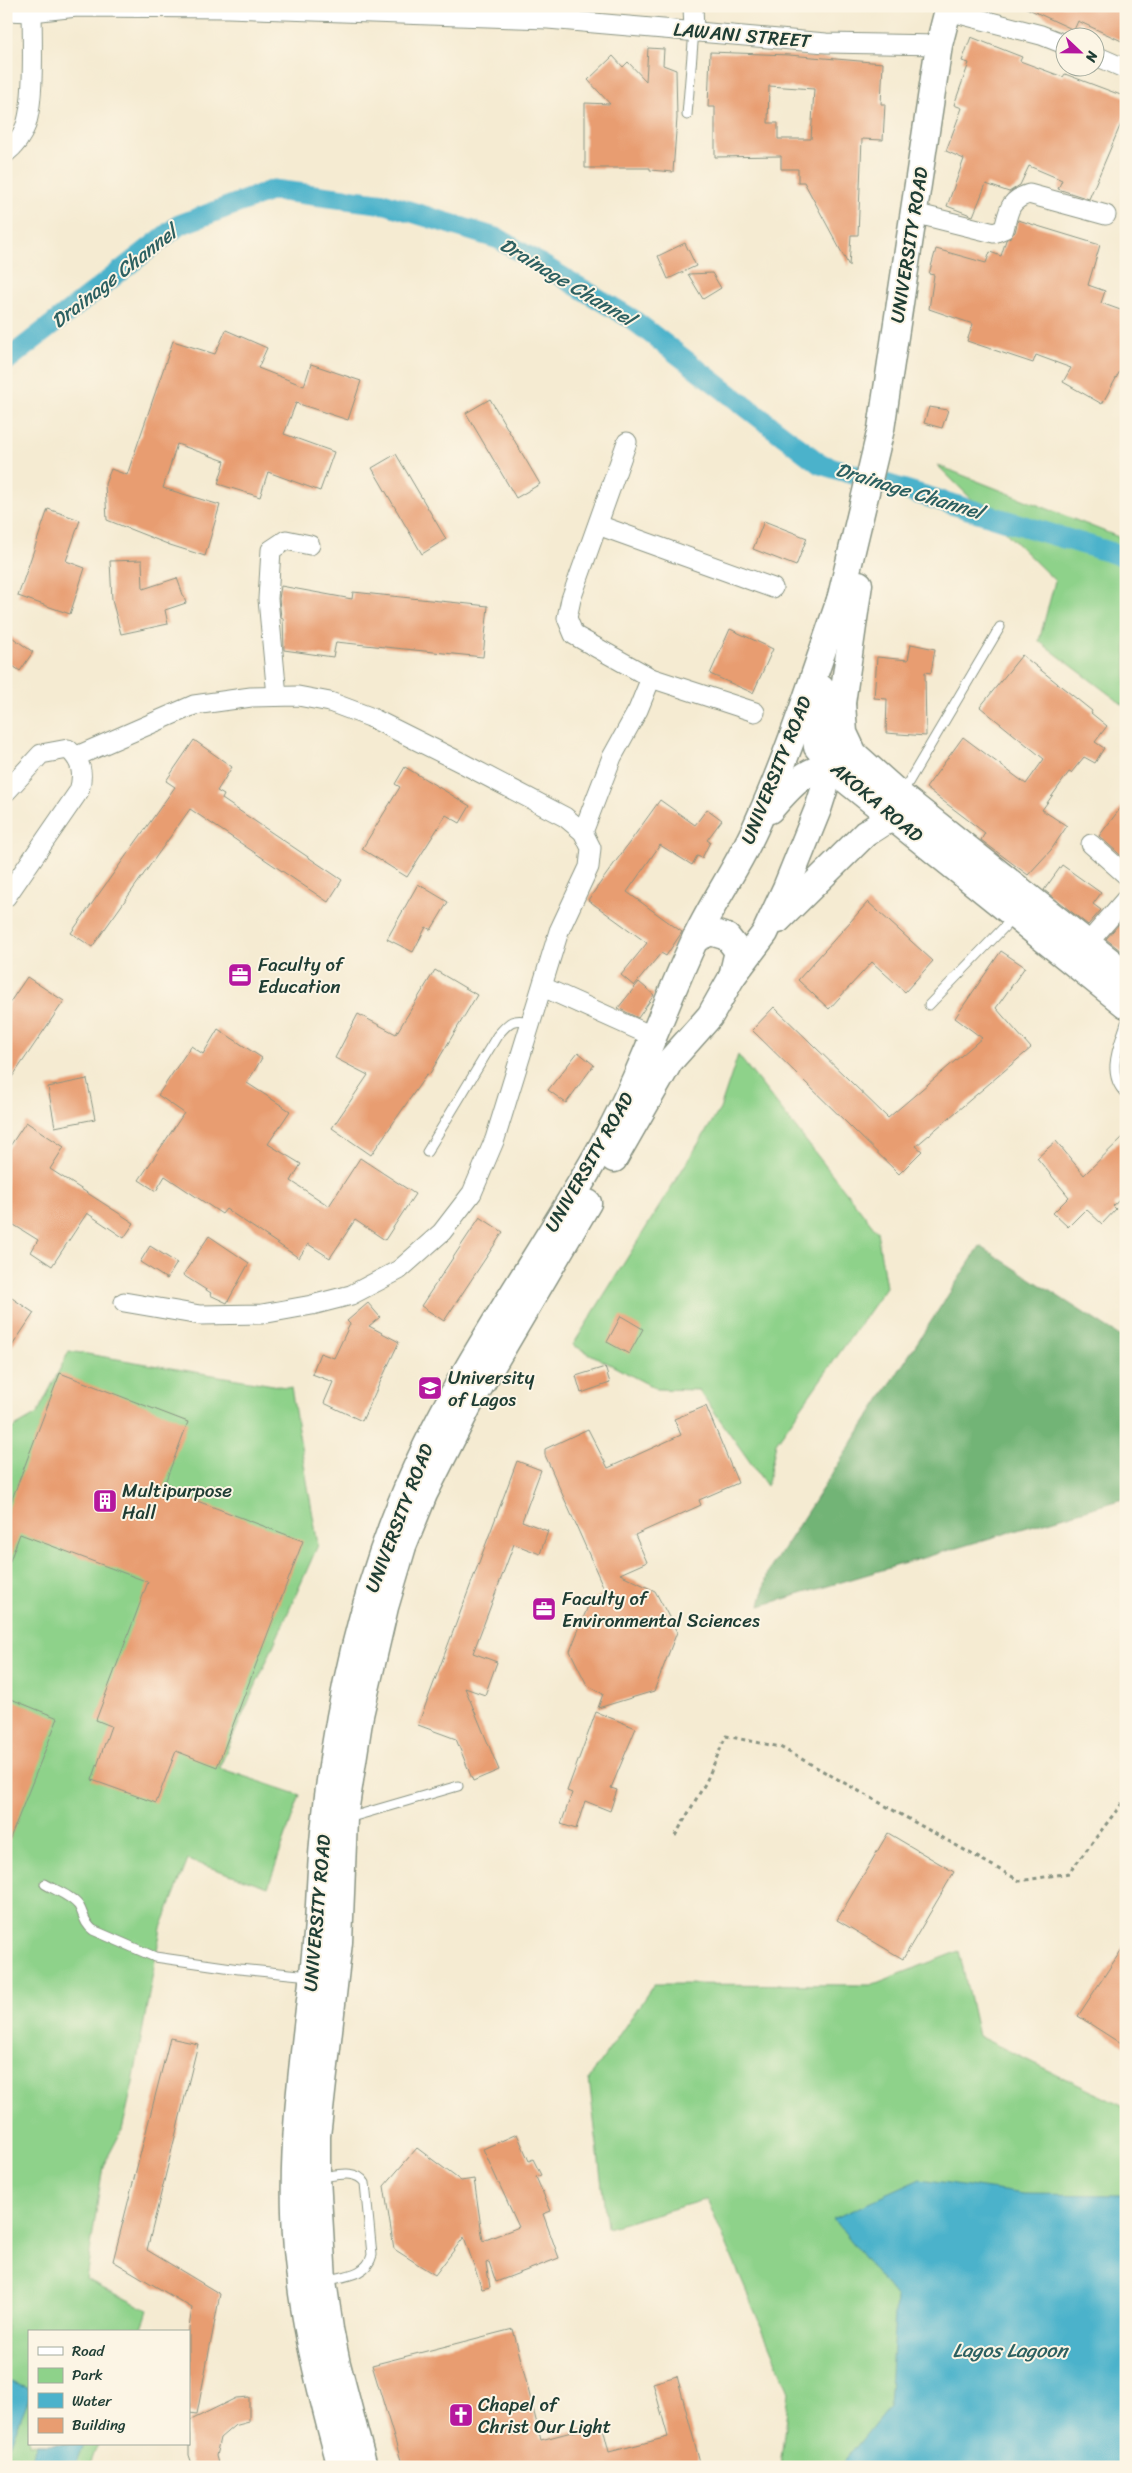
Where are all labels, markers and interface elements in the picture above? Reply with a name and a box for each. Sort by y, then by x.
street label: LAWANI STREET [672,13,813,58]
north arrow [1054,28,1104,78]
text: N [1078,47,1105,66]
street label: UNIVERSITY ROAD [880,164,938,325]
water label: Drainage Channel [43,214,188,338]
water label: Drainage Channel [493,228,645,338]
water label: Drainage Channel [831,452,991,531]
street label: UNIVERSITY ROAD [731,690,821,849]
street label: AKOKA ROAD [823,753,931,851]
place label: Faculty of Education [258,948,346,1003]
office icon: Faculty of Education [227,962,253,988]
street label: UNIVERSITY ROAD [535,1085,643,1238]
place label: University of Lagos [448,1361,535,1416]
school or university icon: University of Lagos [417,1375,443,1401]
street label: UNIVERSITY ROAD [355,1438,443,1597]
place label: Multipurpose Hall [122,1474,232,1529]
building icon: Multipurpose Hall [92,1488,118,1514]
place label: Faculty of Environmental Sciences [562,1582,760,1637]
office icon: Faculty of Environmental Sciences [531,1596,557,1622]
street label: UNIVERSITY ROAD [294,1833,340,1993]
legend [28,2330,190,2446]
water label: Lagos Lagoon [953,2333,1069,2368]
text: Road [72,2338,105,2364]
text: Park [72,2362,103,2388]
text: Water [72,2388,112,2414]
place label: Chapel of Christ Our Light [478,2388,611,2443]
church icon: Chapel of Christ Our Light [448,2402,474,2428]
text: Building [72,2412,126,2438]

